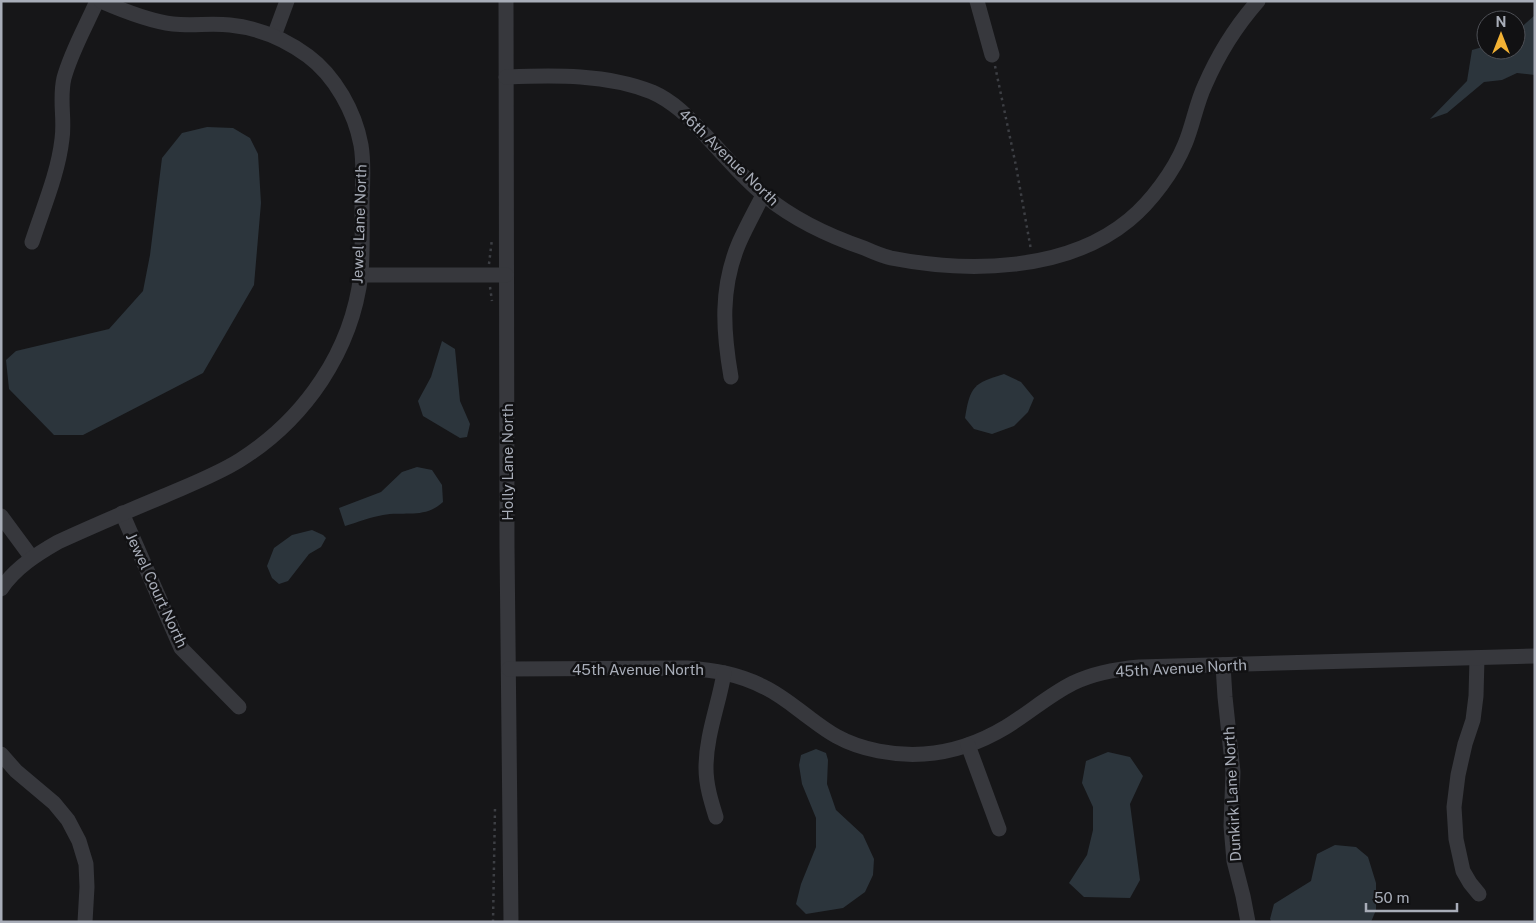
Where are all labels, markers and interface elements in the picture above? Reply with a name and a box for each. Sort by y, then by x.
north arrow [1476,10,1526,60]
text: N [1496,14,1506,30]
street label: 46th Avenue North [676,105,782,209]
street label: Jewel Lane North [348,164,370,284]
street label: Holly Lane North [499,403,516,521]
street label: Jewel Court North [123,530,191,650]
street label: 45th Avenue North [1115,656,1247,680]
street label: 45th Avenue North [572,661,704,678]
street label: Dunkirk Lane North [1220,726,1244,862]
scale bar [1366,880,1457,912]
text: 50 m [1374,889,1409,906]

